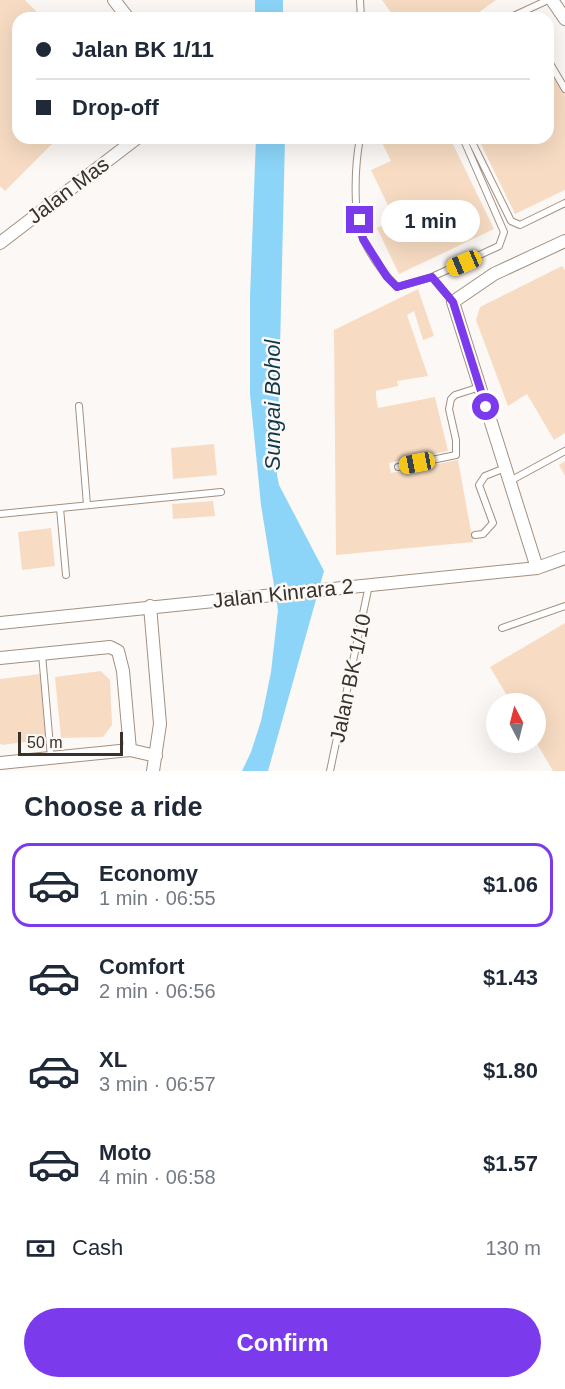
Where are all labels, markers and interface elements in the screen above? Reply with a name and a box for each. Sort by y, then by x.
text: Jalan BK 1/11 [72,37,214,62]
text: Drop-off [72,95,159,120]
street label: Jalan Mas [23,152,113,228]
callout: 1 min [381,199,480,241]
route end [346,206,373,233]
text: 1 min [404,210,457,232]
car [444,248,484,278]
water label: Sungai Bohol [260,338,285,470]
route start [472,393,499,420]
car [398,451,436,475]
street label: Jalan Kinrara 2 [212,574,354,612]
street label: Jalan BK 1/10 [325,612,375,744]
north arrow [486,693,546,753]
map controls [486,693,546,753]
scale bar [18,729,123,756]
text: 50 m [27,734,63,751]
text: Choose a ride [24,792,203,822]
icon: car [27,858,81,912]
text: Economy [99,861,198,886]
text: $1.06 [483,872,538,897]
text: 1 min · 06:55 [99,887,216,909]
icon: car [27,951,81,1005]
text: Comfort [99,954,185,979]
text: $1.43 [483,965,538,990]
text: 2 min · 06:56 [99,980,216,1002]
icon: car [27,1044,81,1098]
text: XL [99,1047,127,1072]
text: $1.80 [483,1058,538,1083]
text: 3 min · 06:57 [99,1073,216,1095]
icon: car [27,1137,81,1191]
text: Moto [99,1140,152,1165]
text: $1.57 [483,1151,538,1176]
text: 4 min · 06:58 [99,1166,216,1188]
icon: cash [24,1232,57,1265]
text: Cash [72,1235,123,1260]
text: 130 m [485,1237,541,1259]
button: Confirm [24,1308,541,1377]

